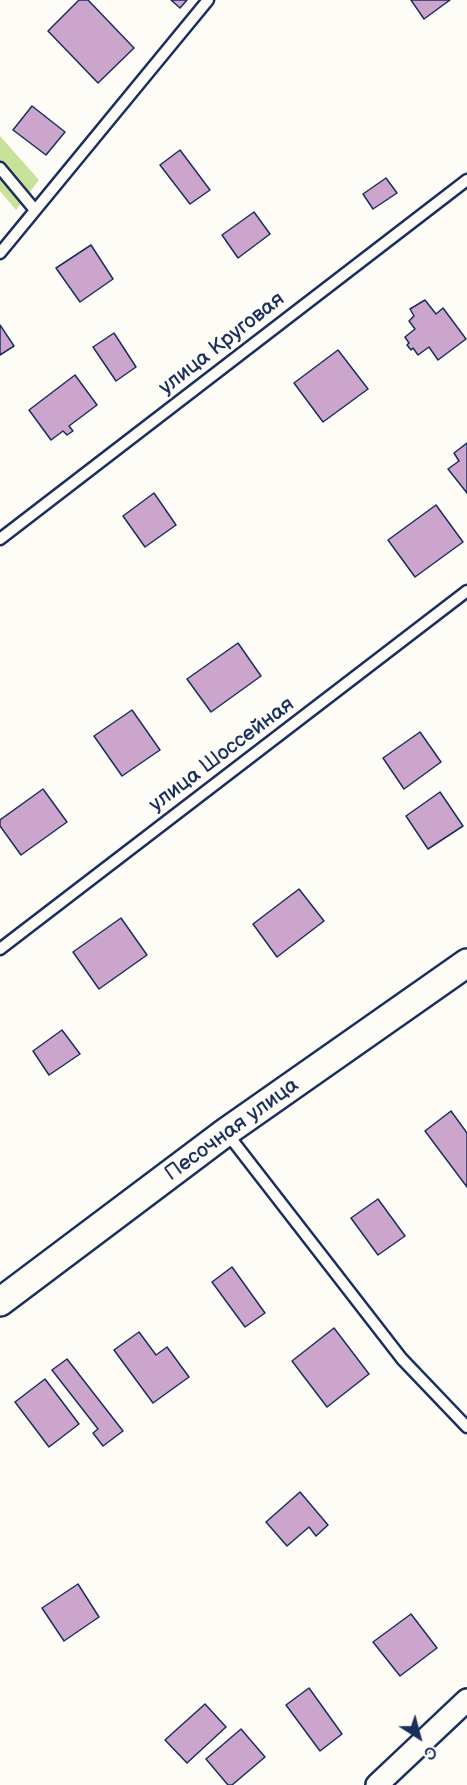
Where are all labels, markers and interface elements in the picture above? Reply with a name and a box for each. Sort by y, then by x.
street label: улица Круговая [154,287,290,401]
street label: улица Шоссейная [144,692,300,818]
street label: Песочная улица [160,1073,304,1187]
north arrow [389,1707,449,1767]
text: С [420,1741,440,1763]

